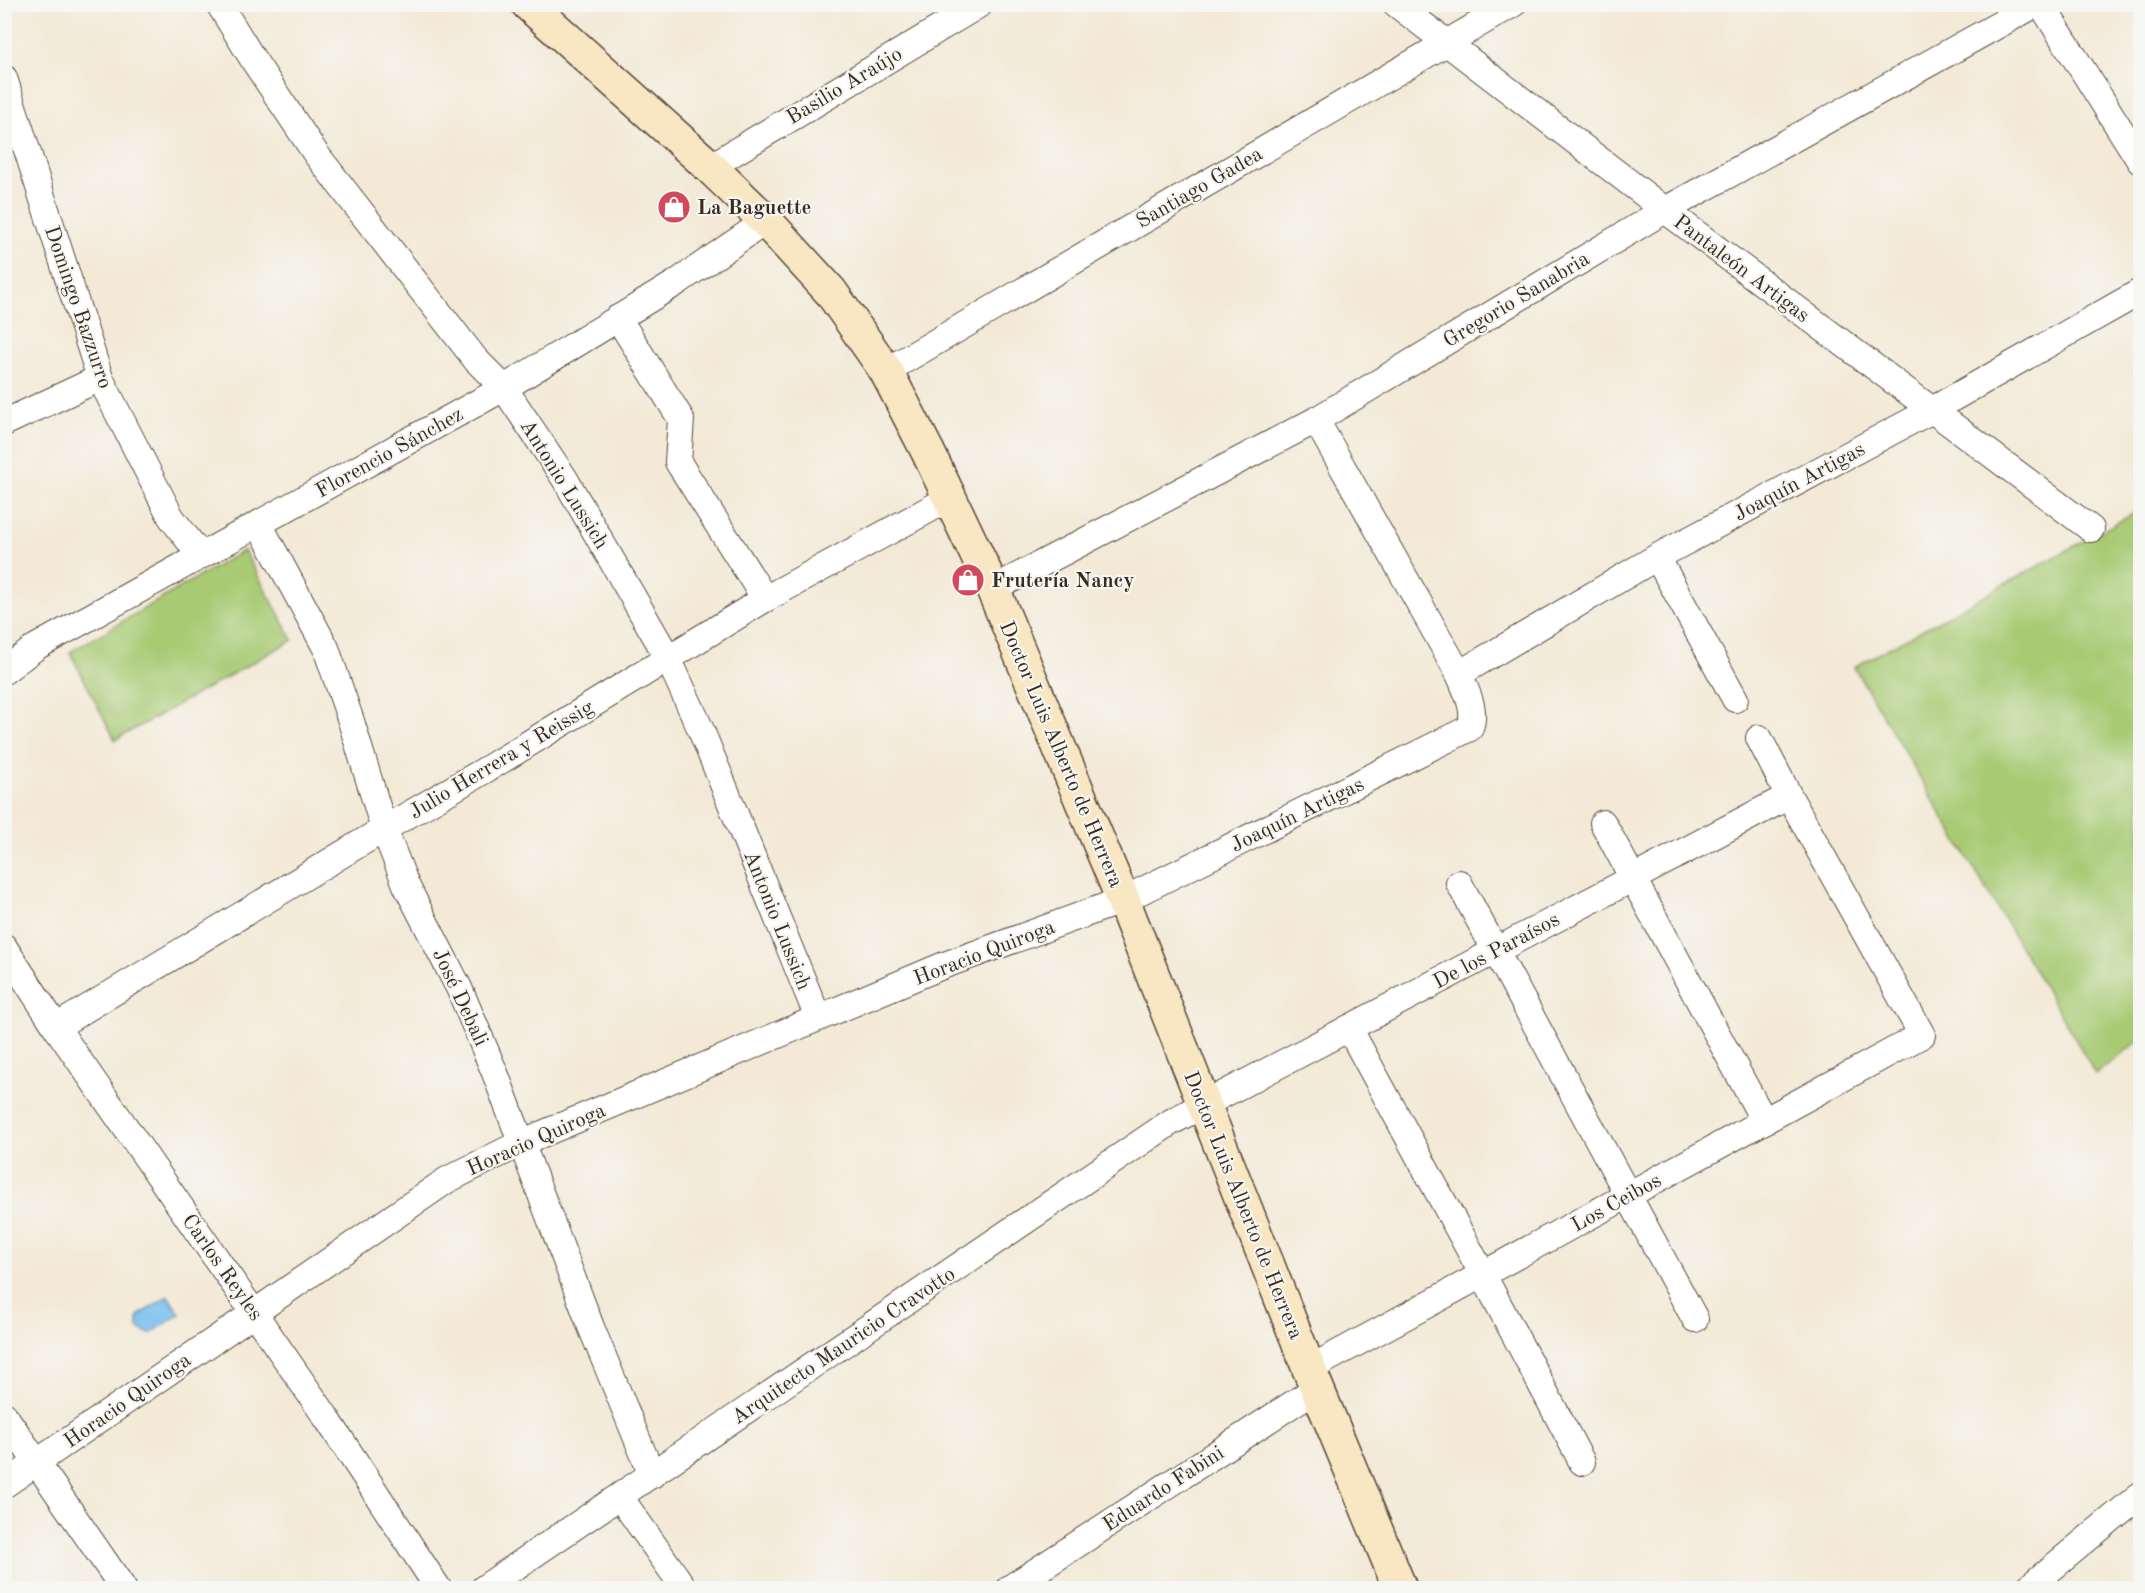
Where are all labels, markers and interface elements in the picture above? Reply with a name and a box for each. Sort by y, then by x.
street label: Basilio Araújo [783,44,906,129]
street label: Santiago Gadea [1133,144,1267,233]
shop icon: La Baguette [656,189,692,225]
place label: La Baguette [697,198,812,219]
street label: Pantaleón Artigas [1669,211,1813,327]
street label: Domingo Bazzurro [40,224,115,391]
street label: Gregorio Sanabria [1440,248,1593,352]
street label: Florencio Sánchez [312,404,467,503]
street label: Antonio Lussich [516,416,612,553]
street label: Joaquín Artigas [1731,439,1869,526]
shop icon: Frutería Nancy [950,562,986,598]
place label: Frutería Nancy [991,571,1134,592]
street label: Doctor Luis Alberto de Herrera [995,618,1126,891]
street label: Julio Herrera y Reissig [406,697,598,824]
street label: Joaquín Artigas [1228,774,1368,857]
street label: Antonio Lussich [739,848,814,993]
street label: De los Paraísos [1430,909,1563,993]
street label: Horacio Quiroga [911,917,1058,990]
street label: José Debali [428,946,491,1050]
street label: Doctor Luis Alberto de Herrera [1179,1069,1306,1343]
street label: Horacio Quiroga [464,1100,609,1180]
street label: Los Ceibos [1568,1170,1665,1237]
street label: Carlos Reyles [177,1211,266,1325]
street label: Arquitecto Mauricio Cravotto [728,1264,959,1429]
street label: Horacio Quiroga [61,1350,195,1453]
street label: Eduardo Fabini [1100,1442,1228,1536]

